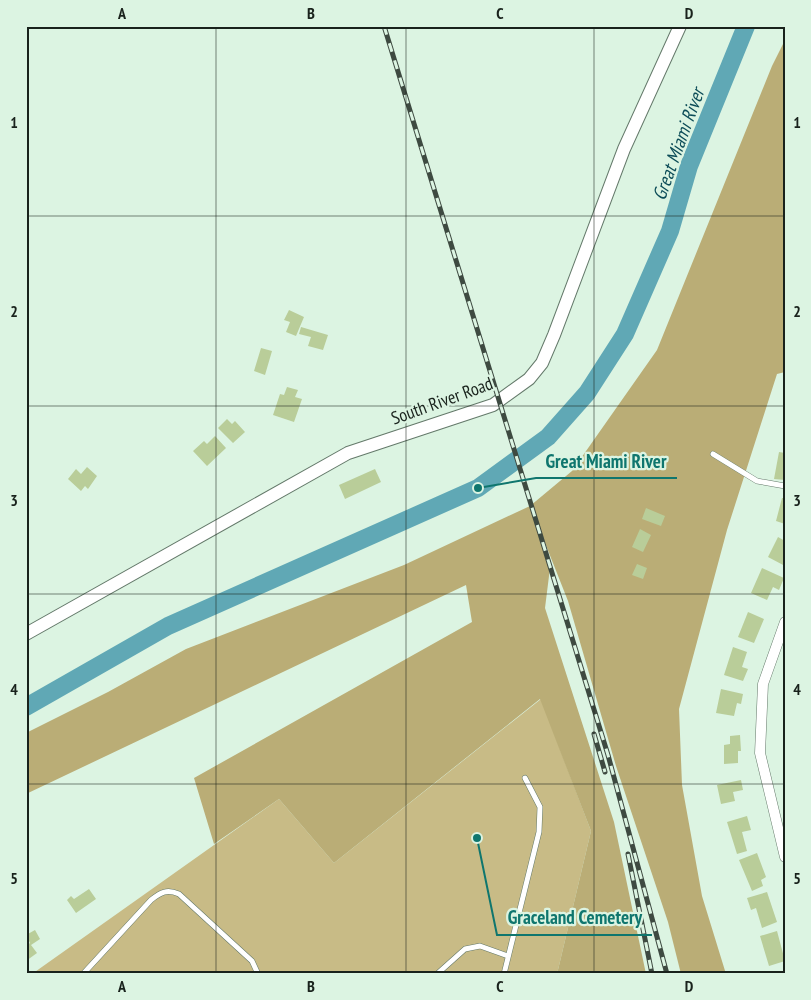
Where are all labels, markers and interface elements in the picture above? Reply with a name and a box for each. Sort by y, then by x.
text: A [117,3,127,23]
text: B [307,3,315,23]
text: C [496,3,504,23]
text: D [685,3,694,23]
water label: Great Miami River [647,82,710,203]
text: 1 [10,112,18,132]
text: 1 [793,112,801,132]
text: 2 [10,301,18,321]
text: 2 [793,301,801,321]
street label: South River Road [388,372,496,430]
callout: Great Miami River [536,444,677,478]
text: Great Miami River [545,449,667,473]
text: 3 [10,490,18,510]
text: 3 [793,490,801,510]
text: 4 [10,679,18,699]
text: 4 [793,679,801,699]
text: 5 [10,868,18,888]
text: 5 [793,868,801,888]
callout: Graceland Cemetery [497,901,652,935]
text: Graceland Cemetery [508,905,643,929]
text: A [117,976,127,996]
text: B [307,976,315,996]
text: C [496,976,504,996]
text: D [685,976,694,996]

